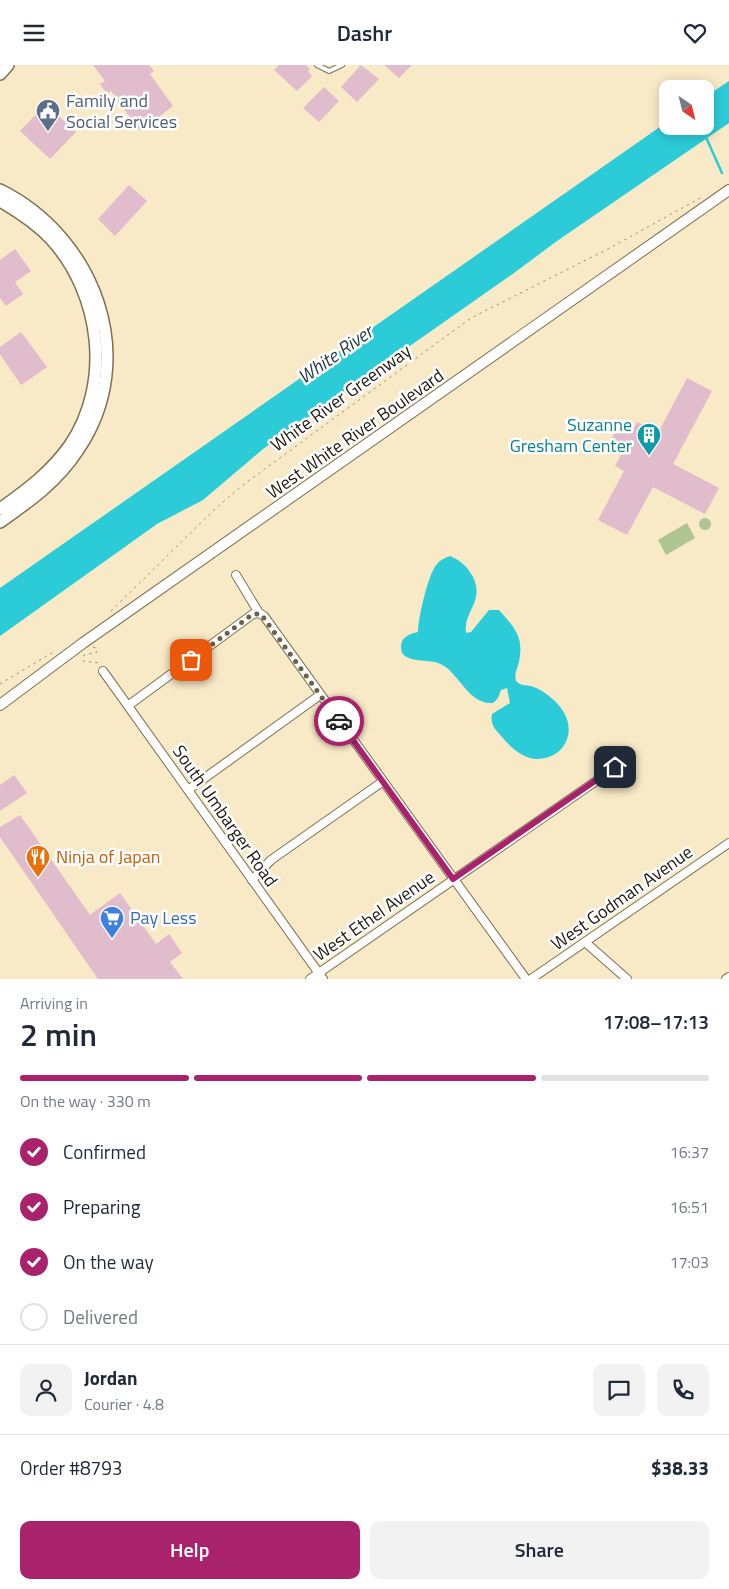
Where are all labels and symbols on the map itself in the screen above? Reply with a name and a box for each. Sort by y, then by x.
north arrow [659,80,714,135]
place label: Family and Social Services [66,87,177,135]
public building icon: Family and Social Services [35,98,61,132]
water label: White River [291,316,380,390]
street label: White River Greenway [265,337,417,458]
street label: West White River Boulevard [260,362,449,505]
place label: Suzanne Gresham Center [510,411,632,459]
building icon: Suzanne Gresham Center [636,422,662,456]
pin [170,639,212,681]
courier [314,696,364,746]
street label: South Umbarger Road [166,739,285,892]
pin [594,746,636,788]
street label: West Godman Avenue [545,839,698,957]
place label: Ninja of Japan [56,843,161,870]
restaurant icon: Ninja of Japan [25,844,51,878]
street label: West Ethel Avenue [308,864,440,968]
place label: Pay Less [130,904,197,931]
supermarket icon: Pay Less [99,905,125,939]

